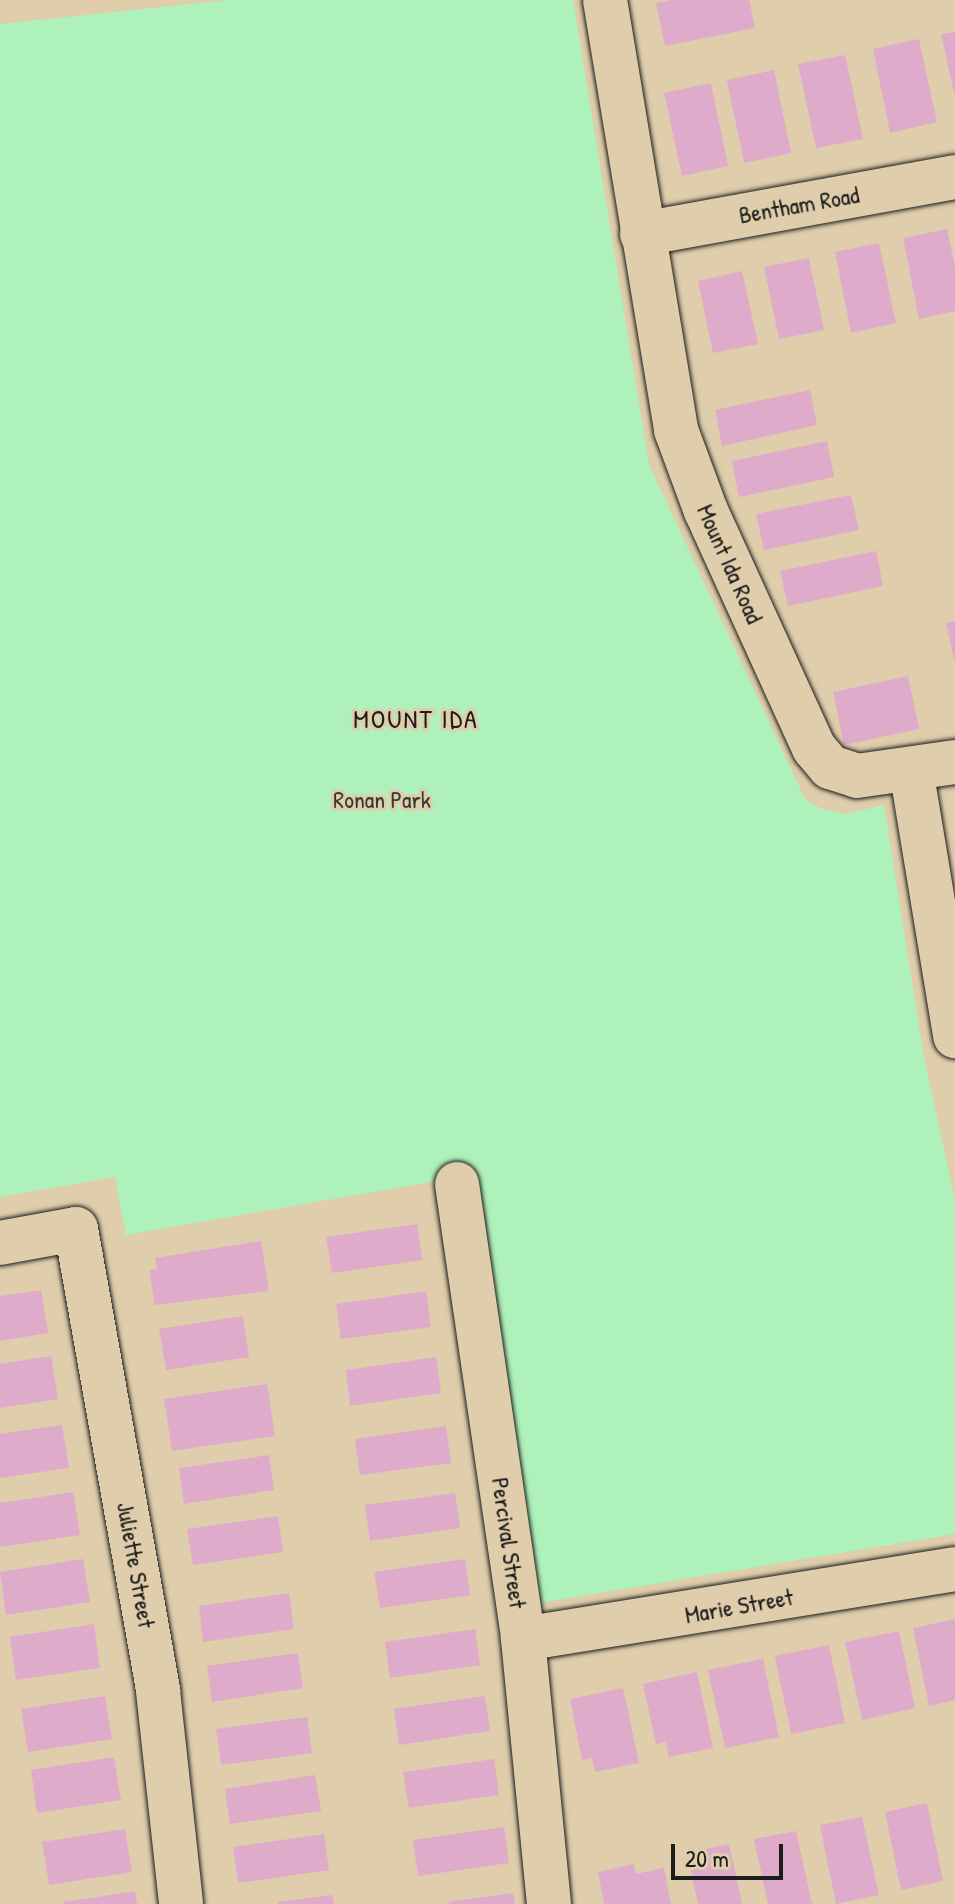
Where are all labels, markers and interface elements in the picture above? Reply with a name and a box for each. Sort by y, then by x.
street label: Bentham Road [737,180,861,230]
street label: Mount Ida Road [691,500,769,628]
district label: MOUNT IDA [353,703,479,735]
park label: Ronan Park [333,786,431,814]
street label: Percival Street [486,1476,532,1610]
street label: Juliette Street [111,1500,161,1630]
street label: Marie Street [683,1582,795,1630]
scale bar [675,1828,787,1878]
text: 20 m [685,1842,729,1874]

